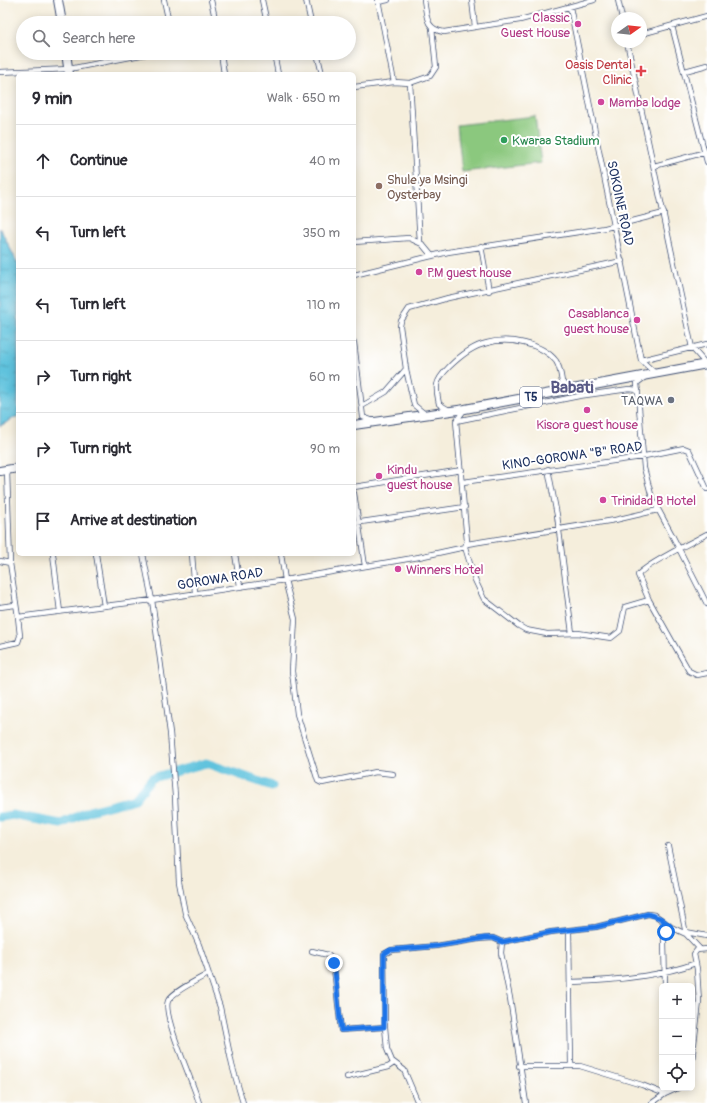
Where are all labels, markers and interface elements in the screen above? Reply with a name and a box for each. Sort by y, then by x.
place label: Classic Guest House [501,10,571,41]
north arrow [611,12,647,48]
search box [16,16,356,60]
marker: Classic Guest House [573,19,583,29]
icon: search [30,27,52,49]
text: Search here [62,29,135,48]
place label: Oasis Dental Clinic [565,57,632,88]
marker: Oasis Dental Clinic [635,65,647,77]
text: 9 min [32,88,72,109]
text: Walk · 650 m [267,90,340,106]
place label: Mamba lodge [609,95,681,111]
marker: Mamba lodge [596,97,606,107]
place label: Kwaraa Stadium [512,133,599,149]
marker: Kwaraa Stadium [499,135,509,145]
icon: ahead [32,150,54,172]
text: Continue [70,151,128,170]
text: 40 m [309,153,340,169]
street label: SOKOINE ROAD [603,159,637,247]
place label: Shule ya Msingi Oysterbay [387,172,468,203]
marker: Shule ya Msingi Oysterbay [374,181,384,191]
icon: left [32,222,54,244]
text: Turn left [70,223,126,242]
text: 350 m [302,225,340,241]
place label: P.M guest house [427,265,512,281]
marker: P.M guest house [414,267,424,277]
icon: left [32,294,54,316]
text: Turn left [70,295,126,314]
text: 110 m [307,297,340,313]
place label: Casablanca guest house [564,306,630,337]
marker: Casablanca guest house [632,315,642,325]
icon: right [32,366,54,388]
text: Turn right [70,367,131,386]
text: 60 m [309,369,340,385]
district label: Babati [550,377,594,398]
road number: T5 [520,387,542,407]
place label: TAQWA [621,393,664,409]
marker: TAQWA [666,395,676,405]
marker: Kisora guest house [582,405,592,415]
place label: Kisora guest house [536,417,638,433]
icon: right [32,438,54,460]
street label: KINO-GOROWA "B" ROAD [501,438,643,474]
text: Turn right [70,439,131,458]
text: 90 m [310,441,340,457]
place label: Kindu guest house [387,462,453,493]
marker: Kindu guest house [374,471,384,481]
place label: Trinidad B Hotel [611,493,696,509]
marker: Trinidad B Hotel [598,495,608,505]
icon: arrive [32,510,54,532]
text: Arrive at destination [70,511,197,530]
place label: Winners Hotel [406,562,484,578]
street label: GOROWA ROAD [176,564,264,594]
marker: Winners Hotel [393,564,403,574]
route start [657,923,675,941]
route end [325,954,343,972]
map controls [659,983,695,1091]
button: + [659,983,695,1019]
button: − [659,1019,695,1055]
button: locate [659,1055,695,1091]

